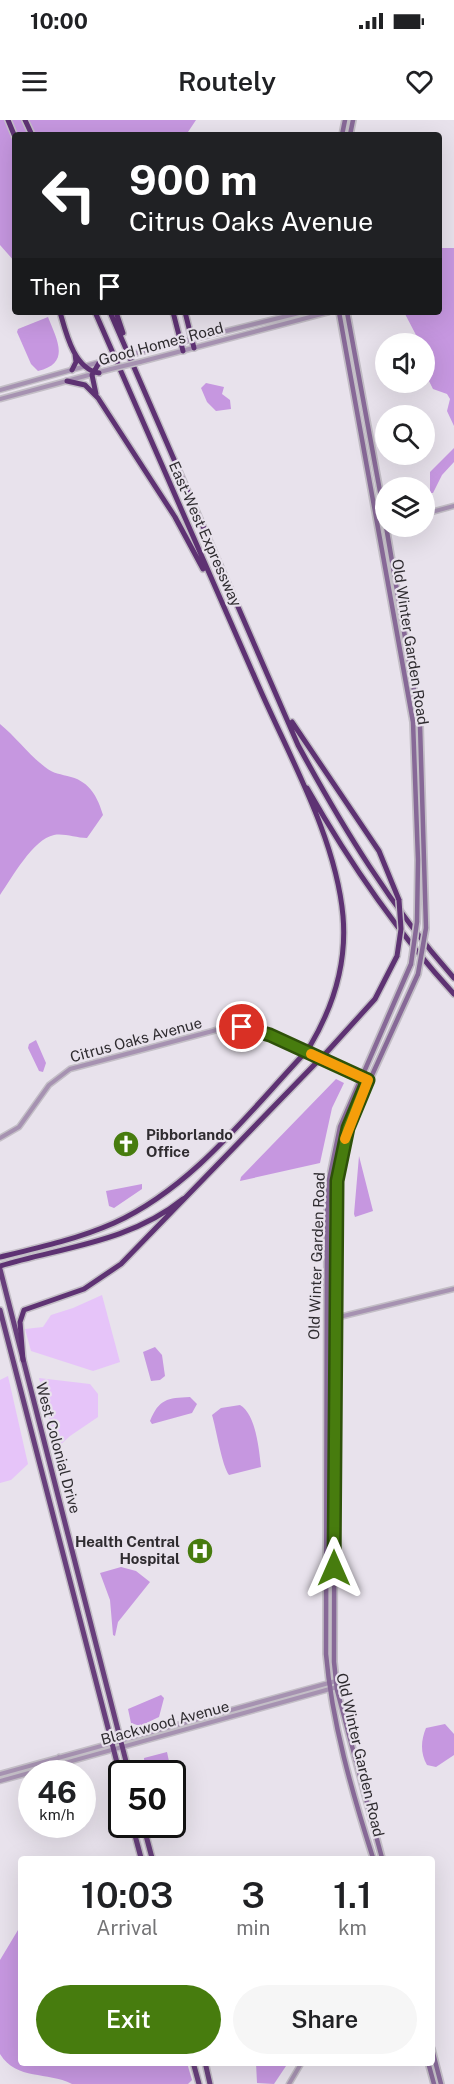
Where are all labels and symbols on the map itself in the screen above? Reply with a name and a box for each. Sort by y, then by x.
street label: Good Homes Road [97,319,225,368]
street label: East-West Expressway [166,459,245,609]
street label: Old Winter Garden Road [389,558,432,726]
pin [216,1001,267,1052]
street label: Citrus Oaks Avenue [68,1014,204,1065]
place label: Pibborlando Office [146,1126,233,1160]
church icon: Pibborlando Office [111,1129,141,1159]
street label: Old Winter Garden Road [305,1172,328,1340]
street label: West Colonial Drive [33,1380,84,1515]
place label: Health Central Hospital [75,1533,180,1567]
hospital icon: Health Central Hospital [185,1536,215,1566]
position arrow [302,1536,366,1600]
street label: Old Winter Garden Road [333,1671,388,1839]
street label: Blackwood Avenue [99,1697,231,1748]
speed limit sign: 50 [108,1760,186,1838]

